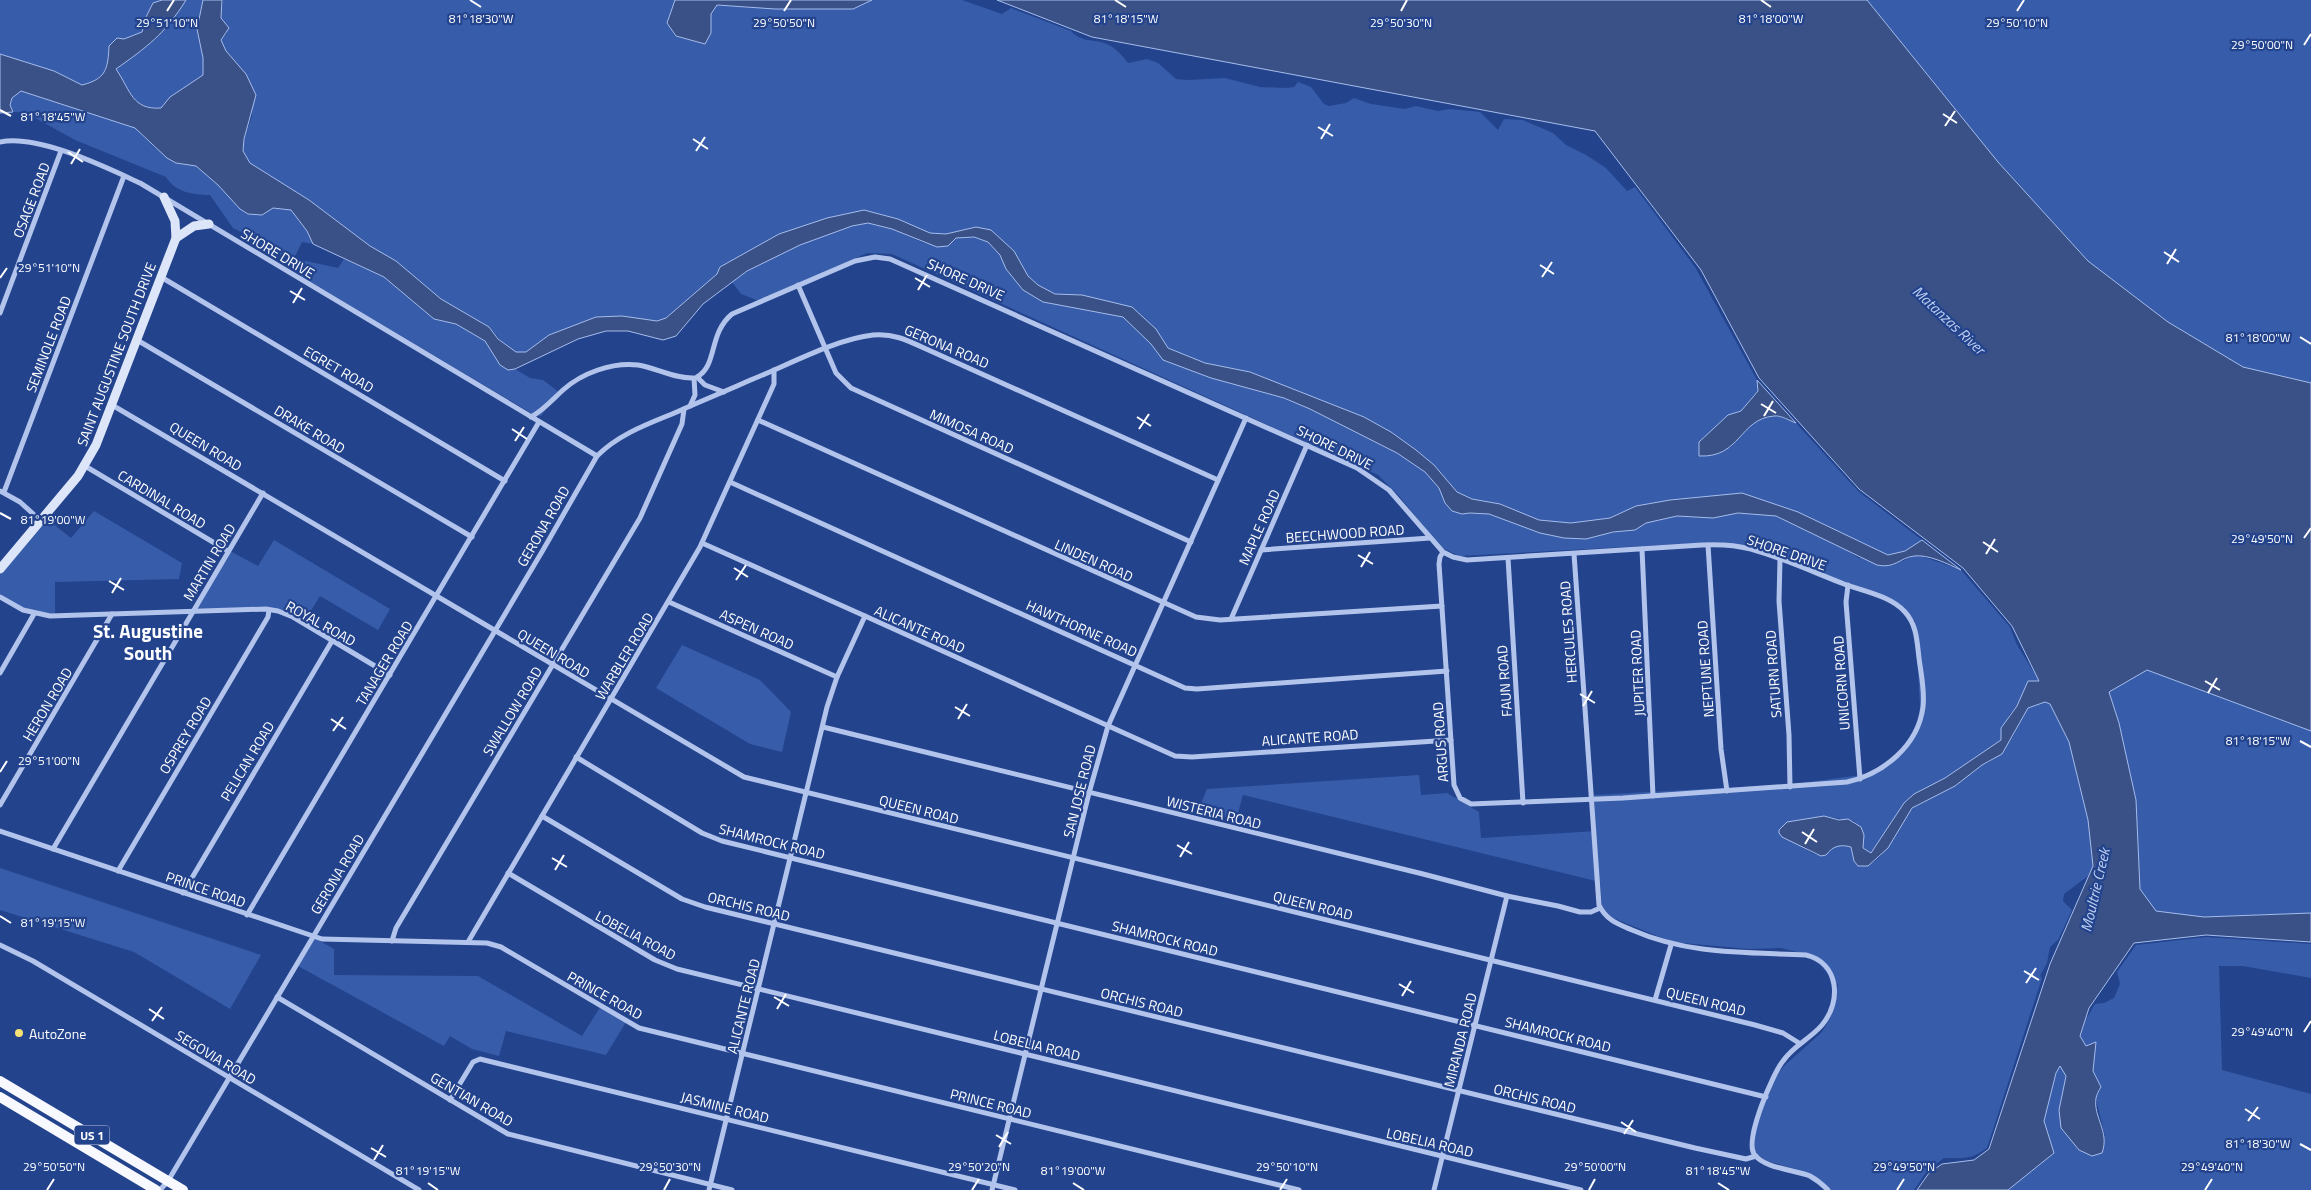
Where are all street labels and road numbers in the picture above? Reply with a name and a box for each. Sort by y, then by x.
street label: OSAGE ROAD [7,159,55,241]
street label: SHORE DRIVE [237,223,319,283]
street label: SHORE DRIVE [924,253,1008,306]
street label: SAINT AUGUSTINE SOUTH DRIVE [71,259,161,449]
street label: SEMINOLE ROAD [20,293,76,395]
street label: GERONA ROAD [901,319,993,373]
street label: EGRET ROAD [300,340,378,398]
street label: DRAKE ROAD [270,399,350,459]
street label: MIMOSA ROAD [927,403,1017,459]
street label: QUEEN ROAD [166,416,246,476]
street label: SHORE DRIVE [1293,419,1377,475]
street label: CARDINAL ROAD [114,464,210,534]
street label: GERONA ROAD [511,482,575,570]
street label: MAPLE ROAD [1233,486,1285,568]
street label: BEECHWOOD ROAD [1285,518,1405,548]
street label: MARTIN ROAD [178,519,240,605]
street label: SHORE DRIVE [1744,529,1830,575]
street label: LINDEN ROAD [1051,533,1137,587]
street label: HERCULES ROAD [1554,580,1582,684]
street label: HAWTHORNE ROAD [1023,594,1141,662]
street label: ROYAL ROAD [282,595,360,651]
street label: ALICANTE ROAD [871,600,969,658]
street label: ASPEN ROAD [716,603,798,655]
street label: WARBLER ROAD [590,608,658,704]
street label: TANAGER ROAD [350,617,418,709]
street label: NEPTUNE ROAD [1691,620,1719,718]
street label: QUEEN ROAD [514,623,594,683]
street label: JUPITER ROAD [1624,629,1650,717]
street label: SATURN ROAD [1759,629,1787,719]
street label: UNICORN ROAD [1827,635,1855,731]
street label: FAUN ROAD [1491,644,1517,718]
street label: SWALLOW ROAD [477,662,547,760]
street label: HERON ROAD [17,663,77,745]
street label: OSPREY ROAD [154,692,216,778]
street label: ARGUS ROAD [1427,701,1453,783]
street label: PELICAN ROAD [215,717,279,805]
street label: ALICANTE ROAD [1261,723,1359,751]
street label: SAN JOSE ROAD [1057,742,1101,840]
street label: QUEEN ROAD [877,789,961,829]
street label: WISTERIA ROAD [1164,790,1264,834]
street label: SHAMROCK ROAD [717,818,827,864]
street label: GERONA ROAD [305,830,369,918]
street label: PRINCE ROAD [163,866,249,912]
street label: QUEEN ROAD [1271,885,1355,925]
street label: ORCHIS ROAD [706,886,792,926]
street label: LOBELIA ROAD [592,905,680,965]
street label: SHAMROCK ROAD [1110,915,1220,961]
street label: ALICANTE ROAD [721,956,765,1056]
street label: PRINCE ROAD [563,966,647,1024]
street label: QUEEN ROAD [1664,981,1748,1021]
street label: ORCHIS ROAD [1099,982,1185,1022]
street label: MIRANDA ROAD [1438,990,1482,1090]
street label: SHAMROCK ROAD [1503,1011,1613,1057]
street label: LOBELIA ROAD [991,1024,1083,1066]
street label: SEGOVIA ROAD [172,1025,260,1089]
street label: GENTIAN ROAD [427,1067,517,1131]
street label: ORCHIS ROAD [1492,1078,1578,1118]
street label: PRINCE ROAD [948,1083,1034,1123]
street label: JASMINE ROAD [679,1086,771,1128]
street label: LOBELIA ROAD [1384,1122,1476,1162]
road number: US 1 [74,1126,110,1144]

